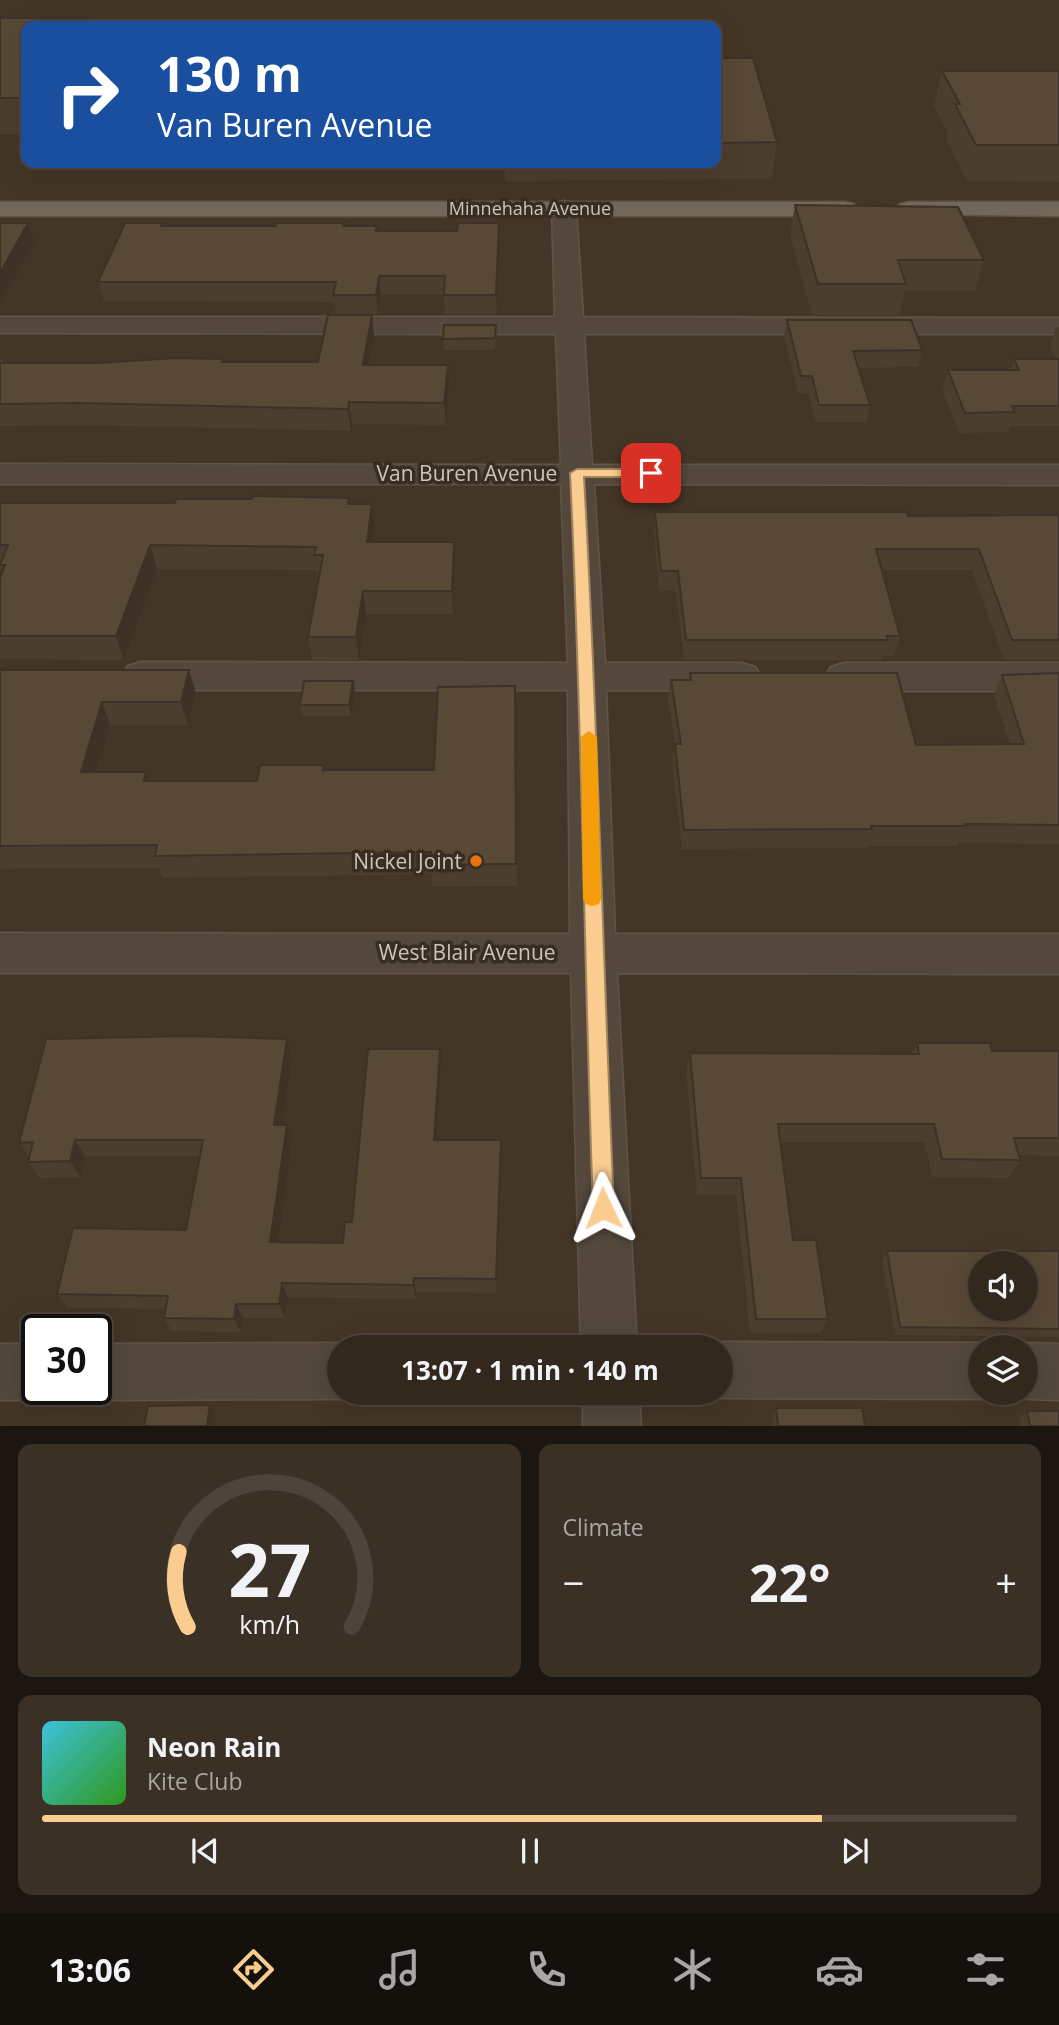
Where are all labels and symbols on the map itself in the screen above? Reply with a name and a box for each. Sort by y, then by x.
street label: Minnehaha Avenue [449,196,611,220]
pin [621,443,681,503]
street label: Van Buren Avenue [377,459,557,487]
place label: Nickel Joint [353,847,462,875]
marker: Nickel Joint [468,853,484,869]
street label: West Blair Avenue [378,938,556,966]
position arrow [566,1171,640,1245]
speed limit sign: 30 [21,1314,112,1405]

